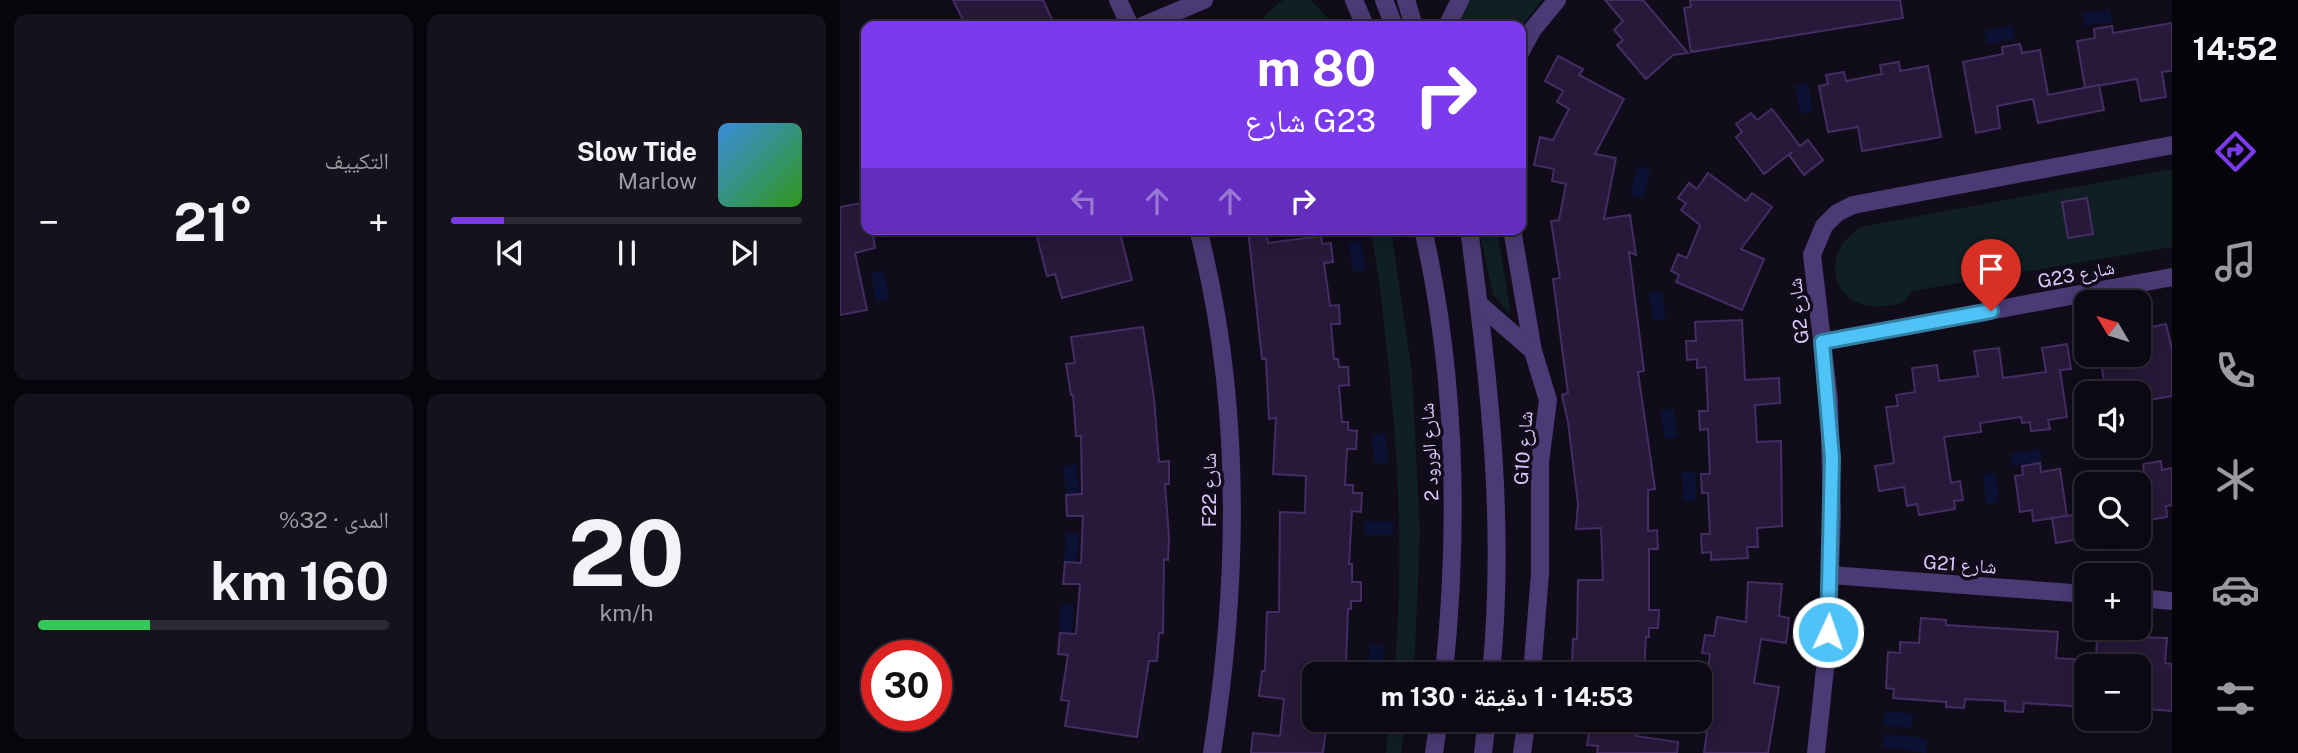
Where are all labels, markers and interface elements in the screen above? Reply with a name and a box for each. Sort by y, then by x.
text: 14:52 [2192,30,2278,67]
text: 80 m [1257,39,1376,97]
icon: right [1400,49,1491,140]
text: G23 شارع [1245,102,1376,139]
icon: directions [2211,127,2260,176]
text: Slow Tide [577,136,697,167]
text: التكييف [324,147,389,174]
text: Marlow [618,167,697,194]
icon: left [1065,182,1103,220]
icon: ahead [1138,182,1176,220]
icon: ahead [1211,182,1249,220]
icon: right [1284,182,1322,220]
text: 21° [174,192,253,253]
text: − [38,200,59,245]
text: + [368,200,389,245]
icon: previous [491,234,529,272]
icon: pause [608,234,646,272]
icon: next [725,234,763,272]
icon: music [2211,237,2260,286]
pin [1961,239,2021,311]
icon: arrive [1972,250,2010,288]
street label: G23 شارع [2036,256,2117,293]
street label: G2 شارع [1783,277,1814,345]
north arrow [2074,290,2151,368]
map controls [2074,290,2151,731]
icon: phone [2211,346,2260,395]
button: sound [2074,381,2151,458]
street label: شارع الورود 2 [1415,402,1444,502]
street label: G10 شارع [1509,410,1538,486]
street label: F22 شارع [1198,453,1221,527]
icon: climate [2211,455,2260,504]
button: search [2074,472,2151,549]
text: 20 [568,500,685,606]
text: المدى · 32% [279,506,389,533]
street label: G21 شارع [1922,550,1998,579]
text: 160 km [211,551,389,612]
button: + [2074,563,2151,640]
icon: car [2211,565,2260,614]
position arrow [1791,595,1865,669]
text: km/h [599,599,654,626]
speed limit sign: 30 [861,640,952,731]
button: − [2074,654,2151,731]
icon: filters [2211,674,2260,723]
text: 14:53 · 1 دقيقة · 130 m [1381,681,1633,712]

